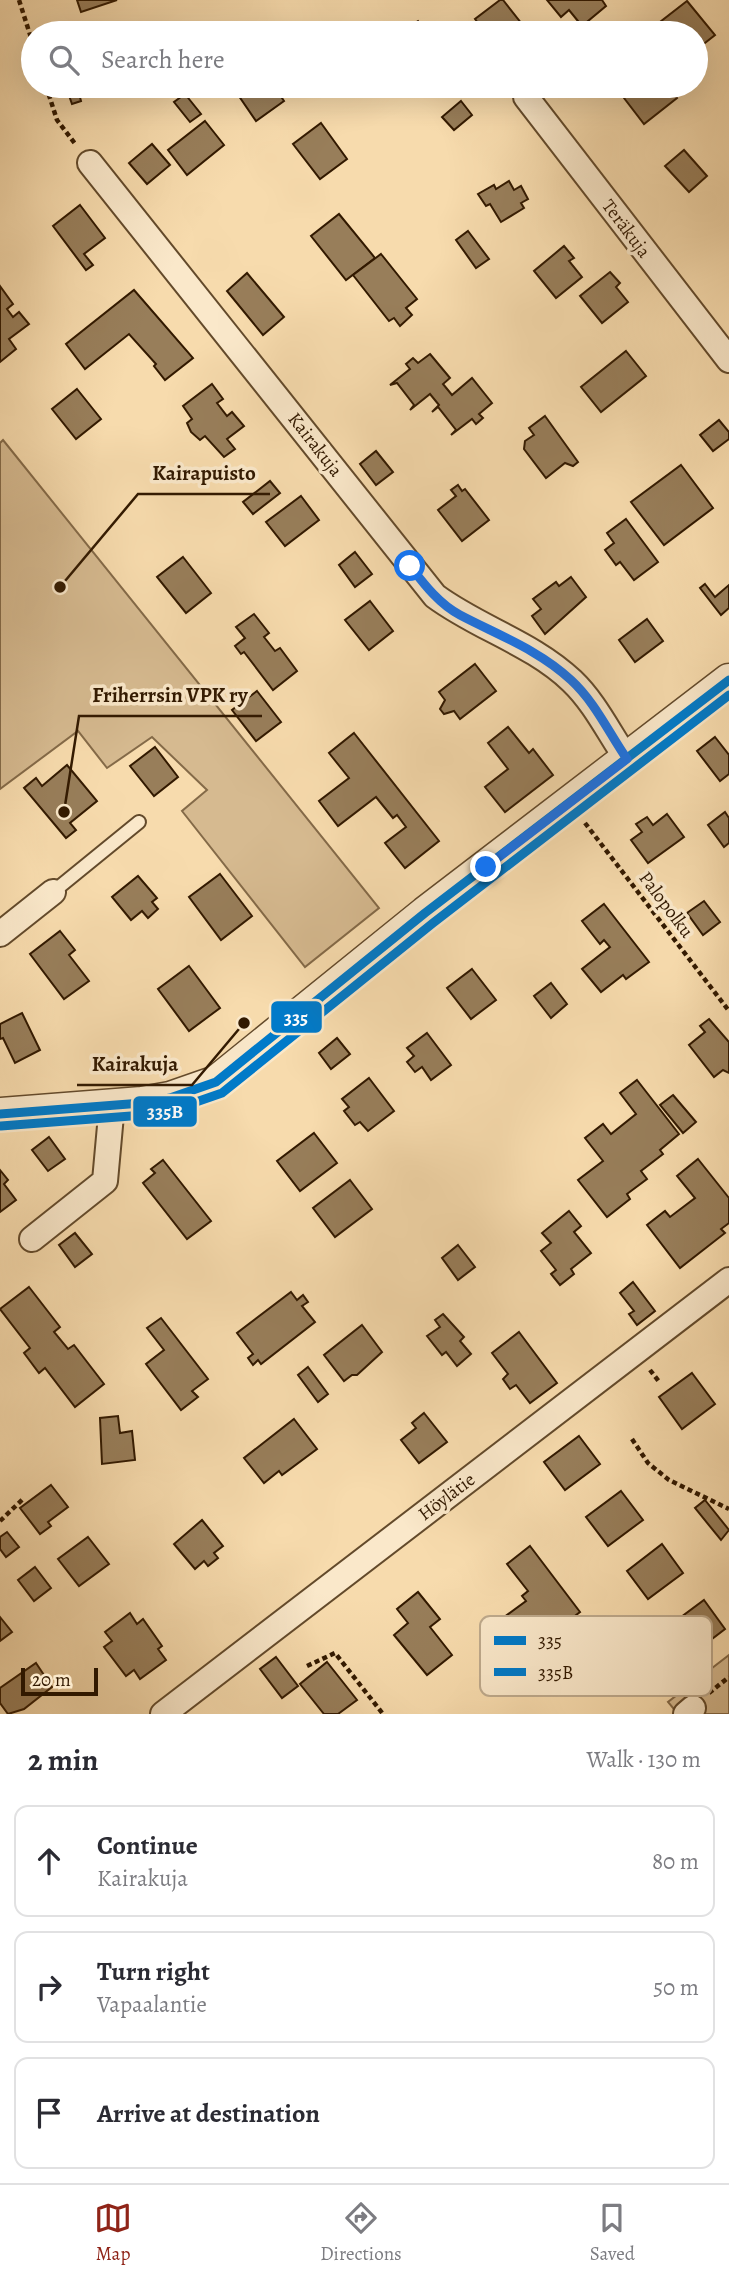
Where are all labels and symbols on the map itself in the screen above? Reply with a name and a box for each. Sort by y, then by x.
street label: Teräkuja [596,194,657,263]
street label: Kairakuja [282,407,349,482]
callout: Kairapuisto [138,452,270,494]
text: Kairapuisto [152,459,256,487]
route start [394,550,425,581]
callout: Friherrsin VPK ry [79,674,262,716]
text: Friherrsin VPK ry [92,681,249,709]
route end [470,851,501,882]
street label: Palopolku [633,866,700,944]
line badge: 335 [270,1000,323,1034]
text: 335 [284,1005,308,1031]
callout: Kairakuja [77,1043,192,1085]
text: Kairakuja [92,1050,179,1078]
line badge: 335B [132,1095,198,1128]
text: 335B [147,1099,183,1125]
street label: Höylätie [413,1467,480,1527]
legend [480,1616,712,1696]
text: 335 [538,1628,562,1654]
text: 335B [538,1660,573,1686]
scale bar [21,1665,98,1697]

